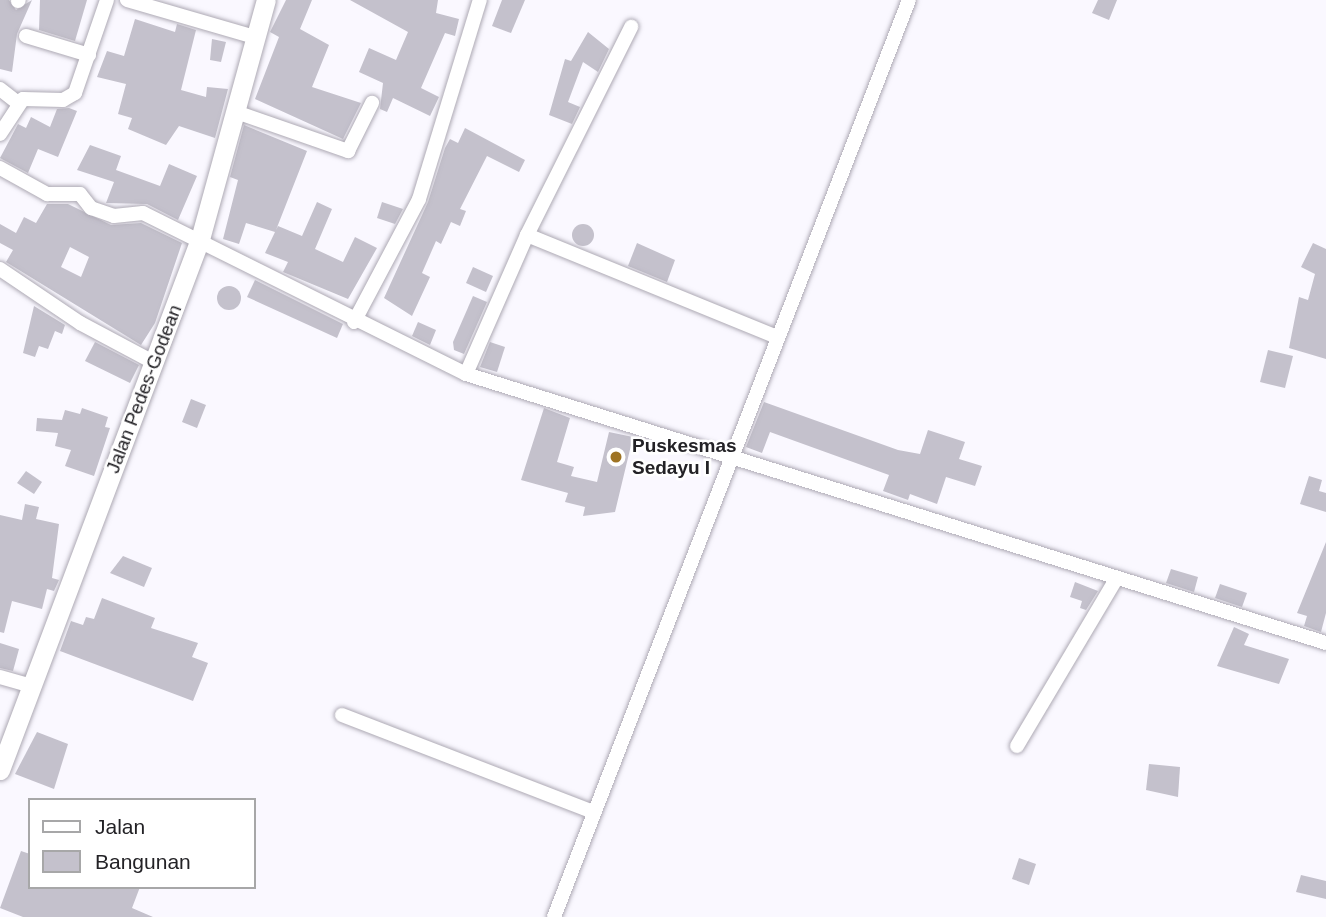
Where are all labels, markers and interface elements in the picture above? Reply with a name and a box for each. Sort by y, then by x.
street label: Jalan Pedes-Godean [101,302,187,476]
place label: Puskesmas Sedayu I [632,435,737,479]
marker: Puskesmas Sedayu I [606,447,626,467]
legend [28,798,256,889]
text: Jalan [95,815,145,838]
text: Bangunan [95,850,191,873]

